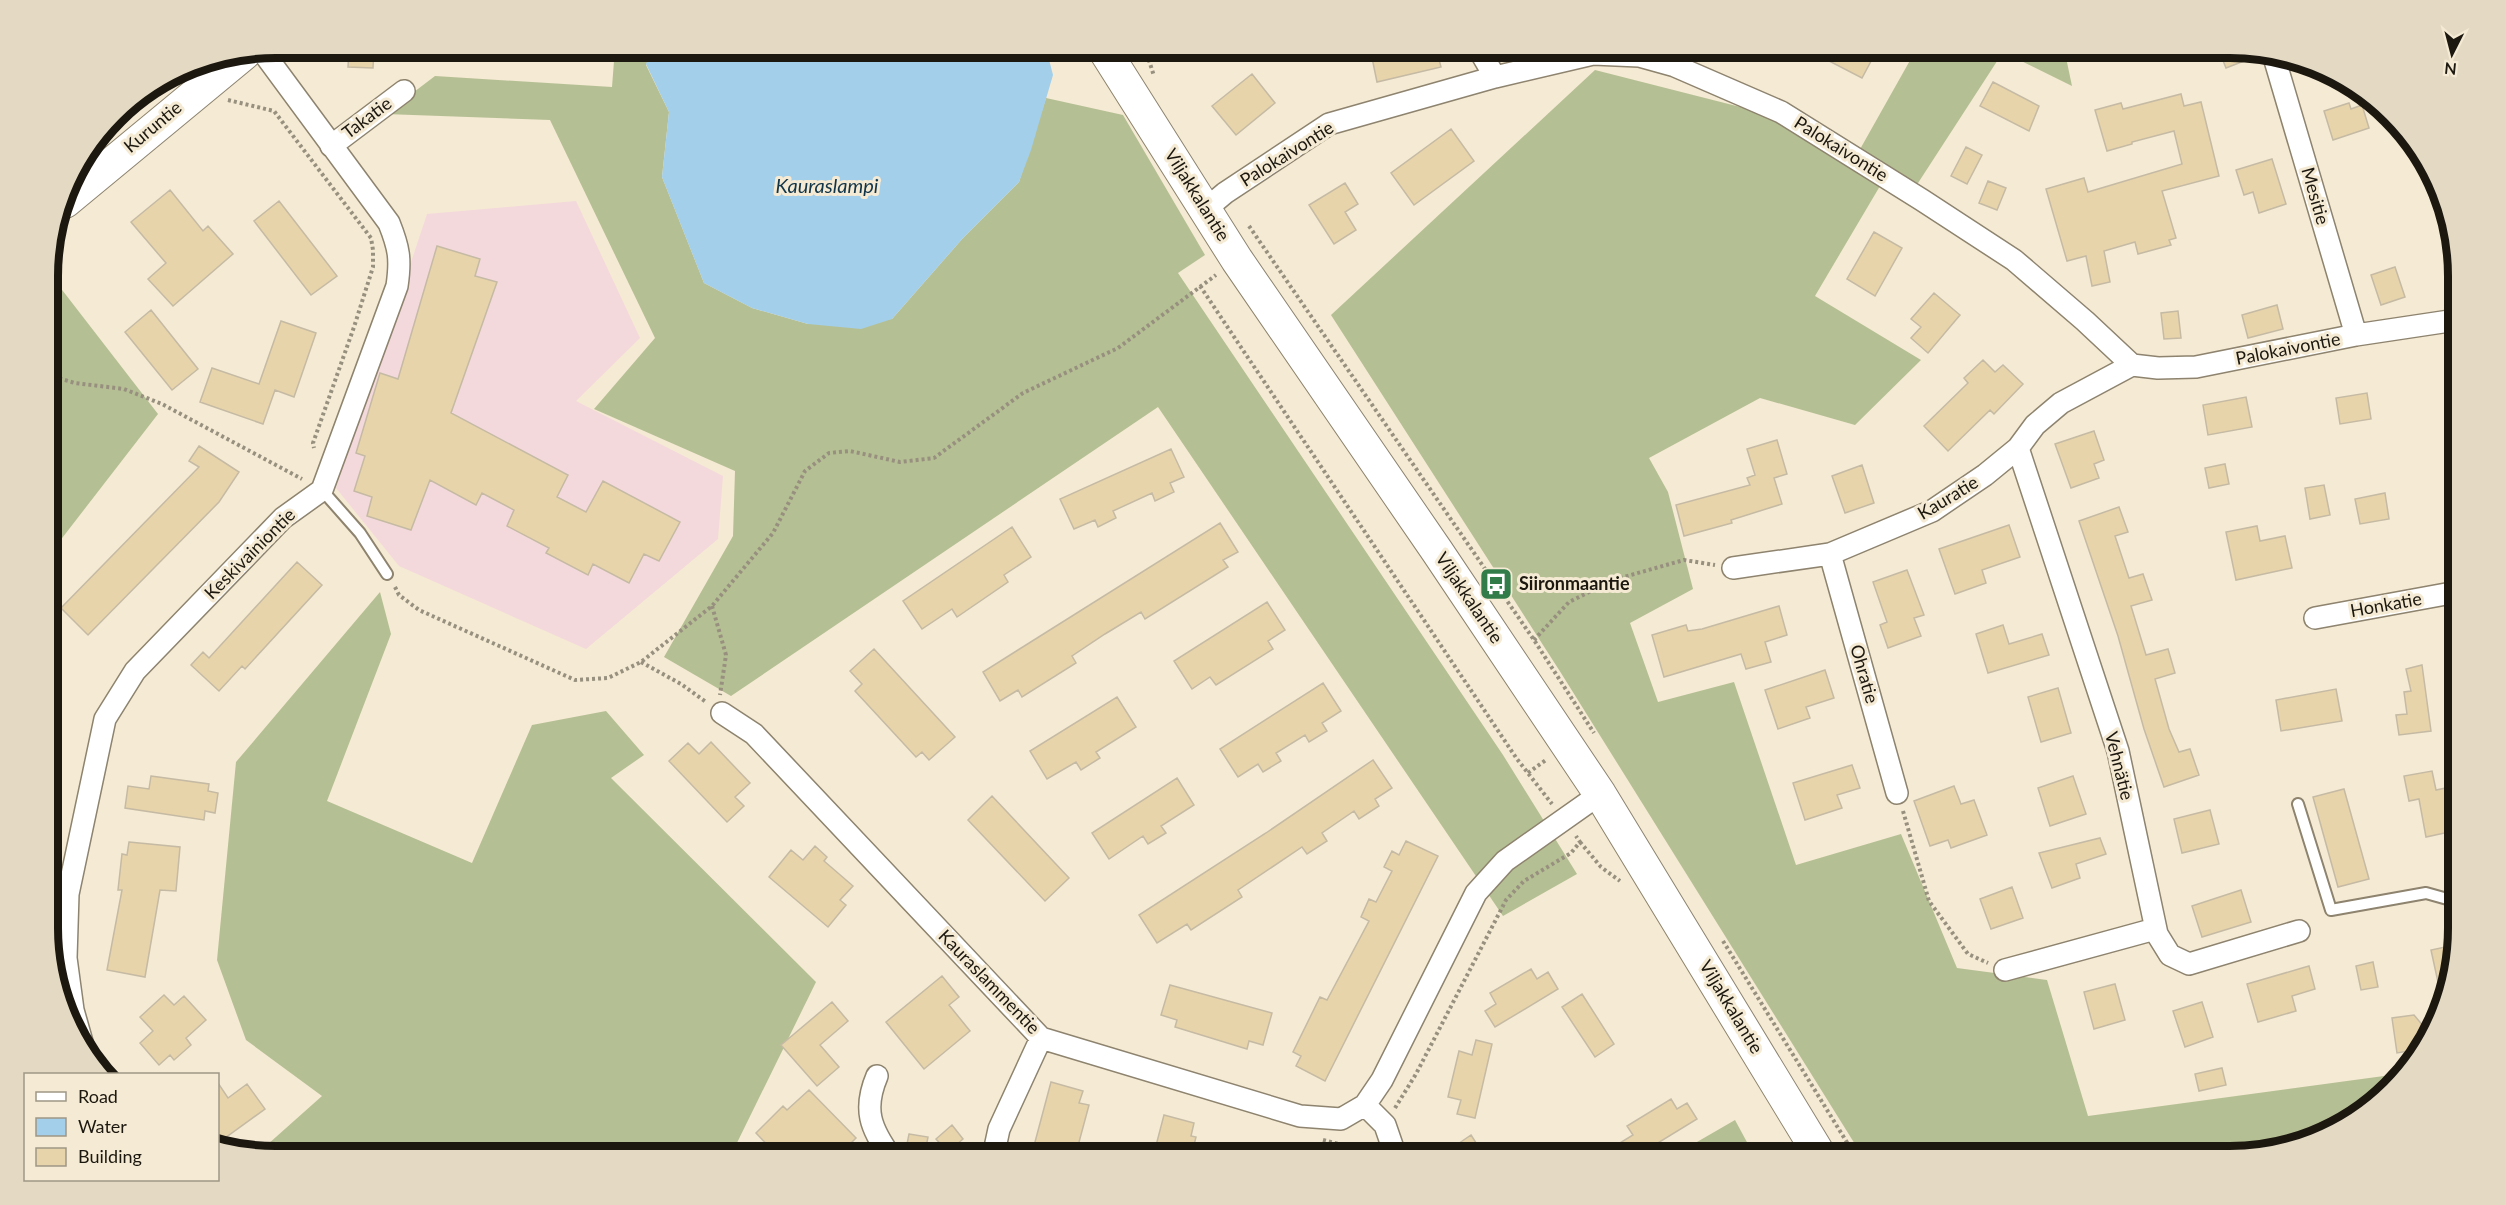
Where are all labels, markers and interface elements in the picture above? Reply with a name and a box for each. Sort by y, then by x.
north arrow [2422,24,2482,84]
text: N [2443,59,2458,80]
street label: Takatie [337,92,395,143]
street label: Kuruntie [119,96,186,157]
street label: Palokaivontie [1791,111,1892,186]
street label: Palokaivontie [1236,116,1337,191]
street label: Viljakkalantie [1161,144,1235,245]
street label: Mesitie [2297,165,2335,227]
water label: Kauraslampi [776,173,879,197]
street label: Palokaivontie [2234,327,2342,369]
street label: Kauratie [1913,471,1982,524]
street label: Keskivainiontie [199,503,299,603]
street label: Viljakkalantie [1431,548,1508,647]
bus stop icon: Siironmaantie [1478,566,1514,602]
place label: Siironmaantie [1519,572,1630,594]
street label: Honkatie [2348,587,2423,621]
street label: Ohratie [1846,642,1884,706]
street label: Vehnätie [2101,729,2139,802]
street label: Kauraslammentie [934,924,1045,1038]
street label: Viljakkalantie [1695,956,1768,1057]
legend [24,1073,219,1181]
text: Road [78,1085,118,1107]
text: Water [78,1115,127,1137]
text: Building [78,1145,142,1167]

